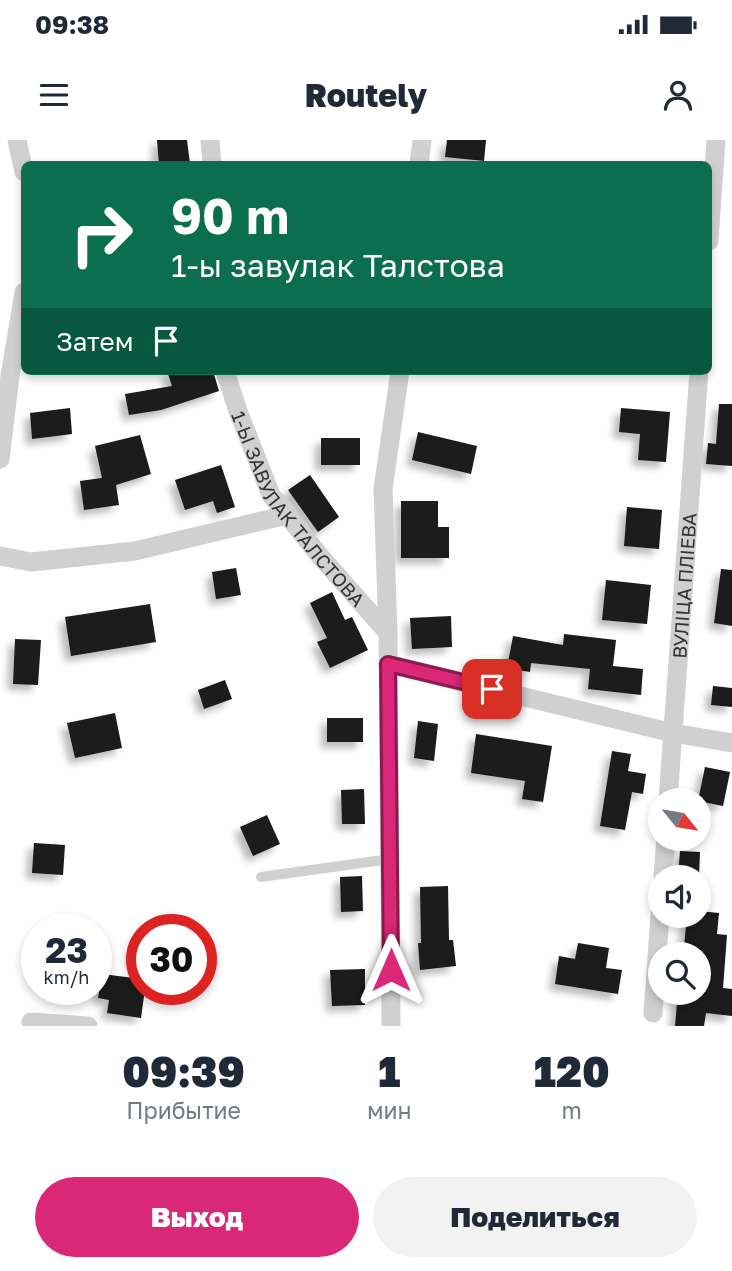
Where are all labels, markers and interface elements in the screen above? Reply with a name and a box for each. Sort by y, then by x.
text: 09:38 [35,9,109,40]
icon: menu [35,76,73,114]
text: Routely [305,76,427,114]
icon: person [659,76,697,114]
text: 90 m [171,186,289,245]
icon: right [56,189,147,280]
text: 1-ы завулак Талстова [171,246,505,284]
icon: arrive [147,322,185,360]
text: Затем [56,326,133,357]
street label: 1-Ы ЗАВУЛАК ТАЛСТОВА [228,407,370,611]
street label: ВУЛІЦА ПЛІЕВА [667,512,700,659]
pin [462,659,522,719]
icon: arrive [473,670,511,708]
north arrow [648,788,710,850]
map controls [648,788,711,1005]
button: sound [648,865,711,928]
speed limit sign: 30 [126,914,217,1005]
text: 23 [45,929,88,971]
position arrow [354,933,428,1007]
button: search [648,942,711,1005]
text: km/h [44,966,89,988]
text: 09:39 [122,1046,245,1096]
text: 1 [378,1046,400,1096]
text: 120 [534,1046,610,1096]
text: Прибытие [126,1096,241,1124]
text: мин [367,1096,412,1124]
text: m [562,1096,582,1124]
button: Выход [35,1177,359,1257]
button: Поделиться [373,1177,697,1257]

